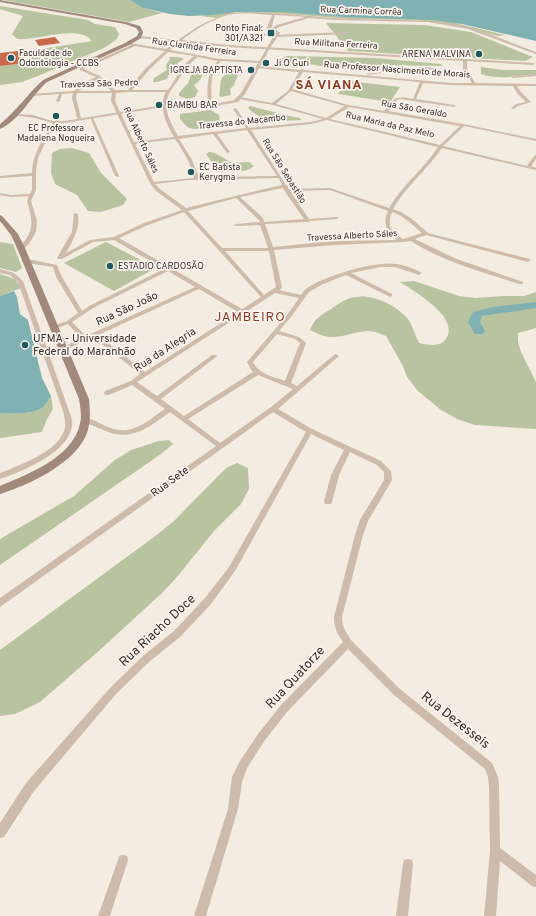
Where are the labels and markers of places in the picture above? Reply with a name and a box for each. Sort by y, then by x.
place label: Ponto Final: 301/A321 [215,23,263,44]
marker: Ponto Final: 301/A321 [266,28,276,38]
place label: Faculdade de Odontologia - CCBS [19,48,99,69]
place label: ARENA MALVINA [402,49,471,60]
marker: ARENA MALVINA [474,49,484,59]
marker: Faculdade de Odontologia - CCBS [6,53,16,63]
marker: Ji O Guri [261,58,271,68]
place label: Ji O Guri [274,58,309,69]
place label: IGREJA BAPTISTA [170,65,243,76]
marker: IGREJA BAPTISTA [246,65,256,75]
marker: BAMBU BAR [154,100,164,110]
place label: BAMBU BAR [167,100,217,111]
marker: EC Professora Madalena Nogueira [51,111,61,121]
place label: EC Professora Madalena Nogueira [17,123,95,144]
place label: EC Batista Kerygma [199,162,241,183]
marker: EC Batista Kerygma [186,167,196,177]
place label: ESTADIO CARDOSÃO [118,260,204,272]
marker: ESTADIO CARDOSÃO [105,261,115,271]
place label: UFMA - Universidade Federal do Maranhão [33,332,137,359]
marker: UFMA - Universidade Federal do Maranhão [20,340,30,350]

